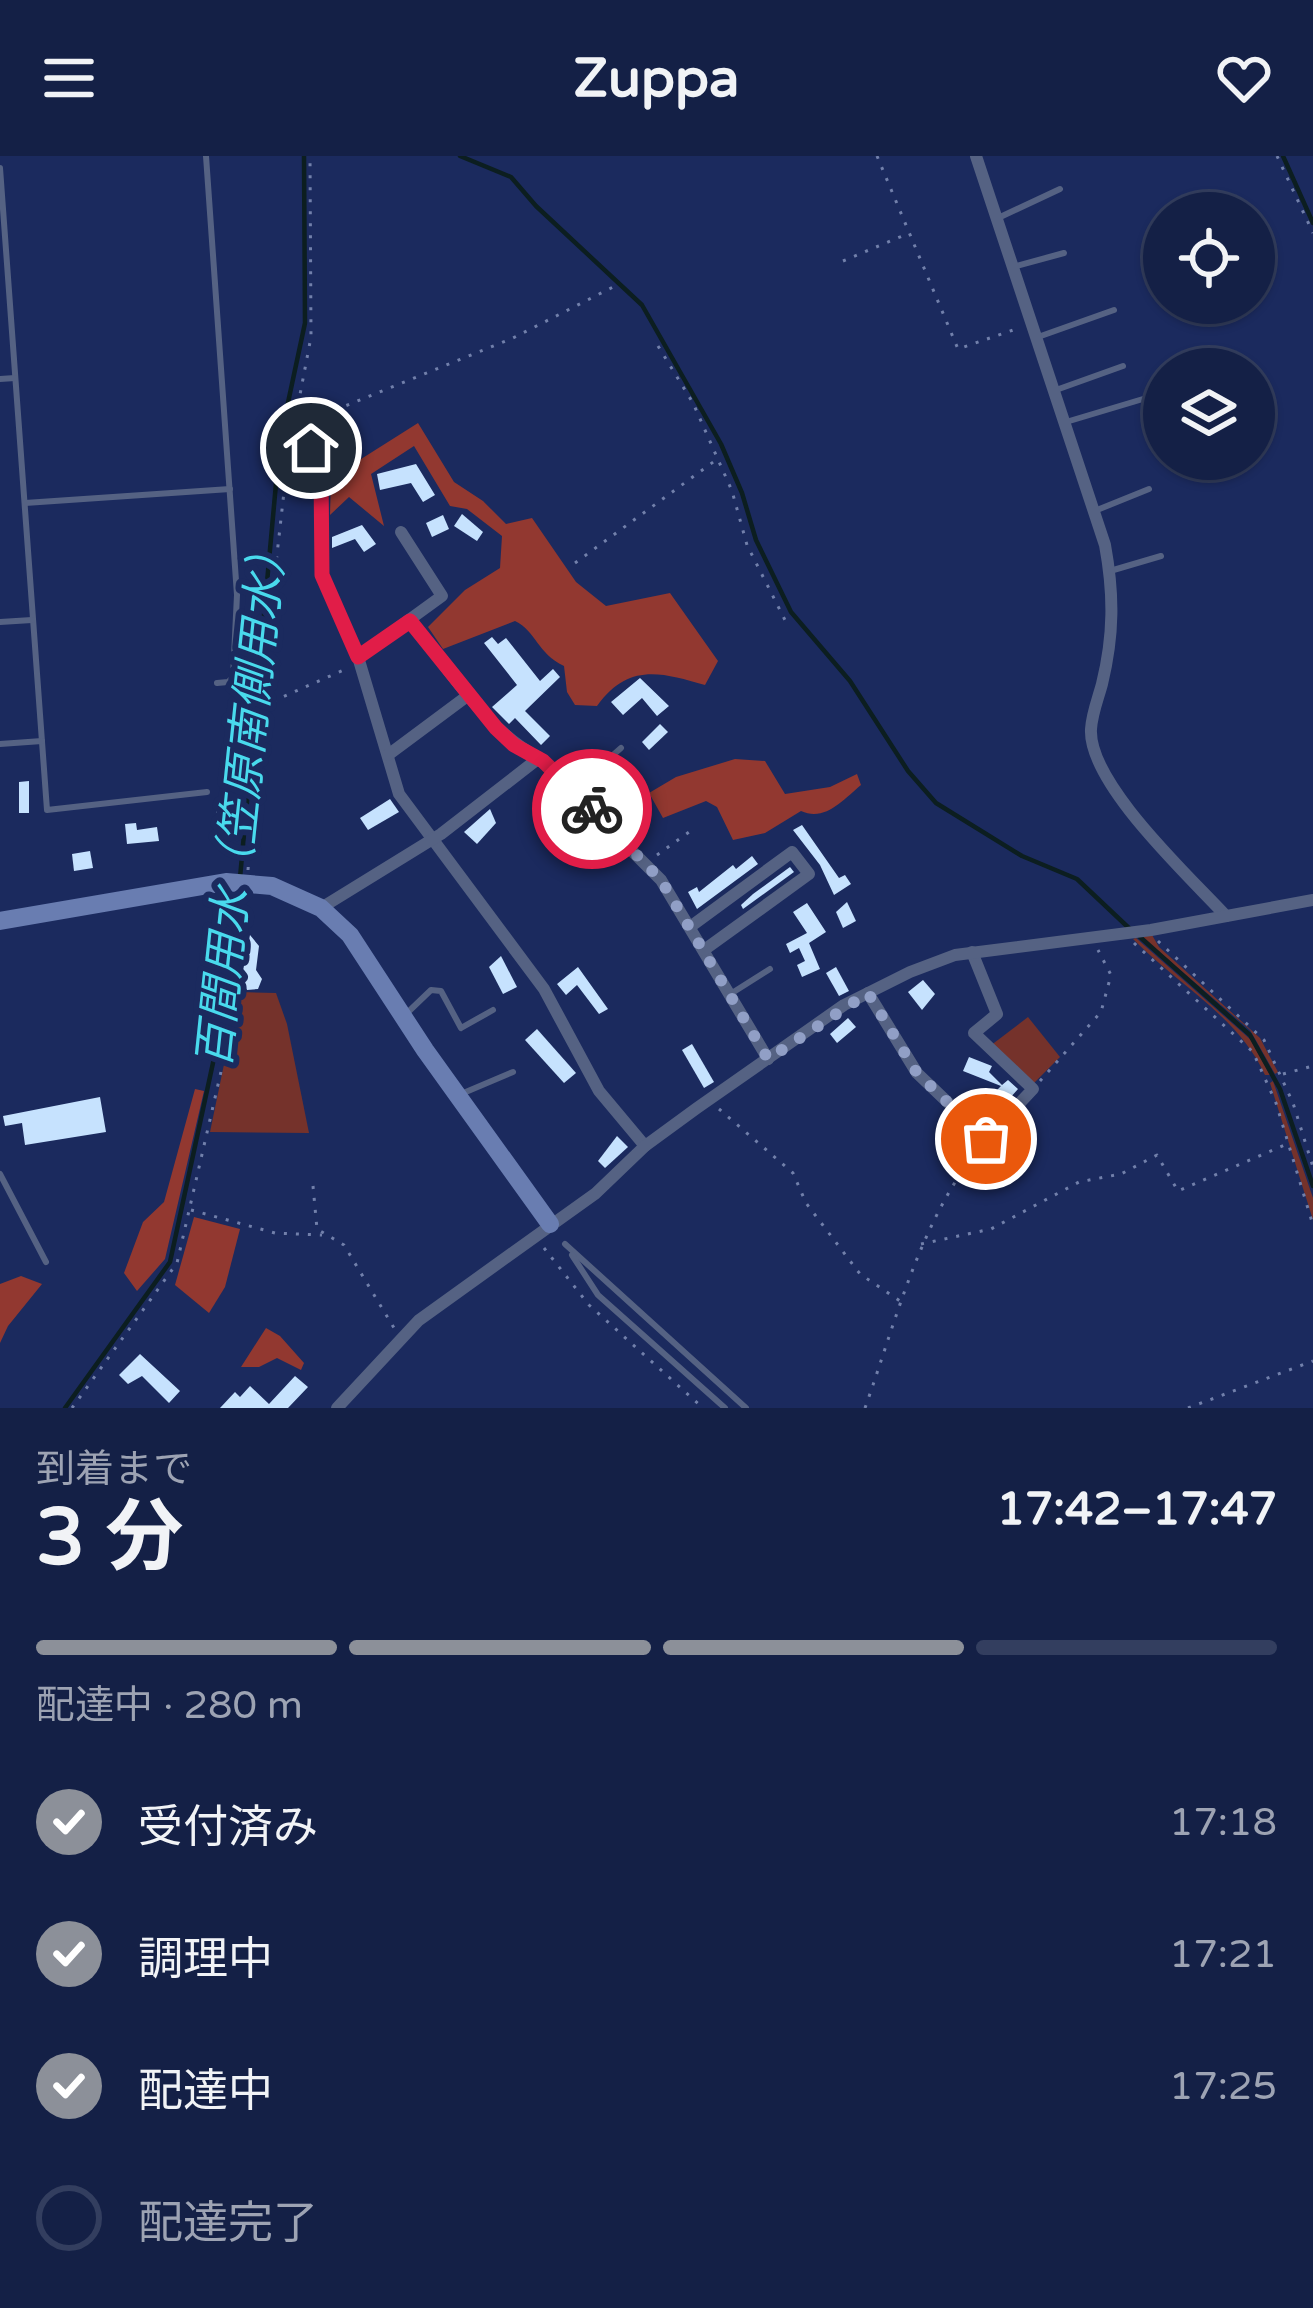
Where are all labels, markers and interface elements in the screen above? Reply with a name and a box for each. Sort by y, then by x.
icon: menu [36,45,102,111]
icon: heart [1211,45,1277,111]
text: Zuppa [574,46,739,111]
map controls [1143,192,1275,480]
button: locate [1143,192,1275,324]
button: layers [1143,348,1275,480]
pin [260,397,362,499]
icon: home [278,415,344,481]
water label: 百間用水（笠原南側用水） [188,528,298,1071]
courier [532,749,652,869]
icon: bike [559,776,625,842]
pin [935,1088,1037,1190]
icon: bag [953,1106,1019,1172]
text: 到着まで [36,1446,192,1493]
text: 17:42–17:47 [997,1483,1277,1537]
text: 3 分 [36,1491,183,1585]
text: 配達中 · 280 m [36,1682,303,1729]
icon: check [36,1789,102,1855]
text: 17:18 [1169,1799,1277,1846]
text: 受付済み [138,1801,318,1855]
icon: check [36,1921,102,1987]
text: 17:21 [1169,1931,1277,1978]
text: 調理中 [138,1933,273,1987]
icon: check [36,2053,102,2119]
text: 17:25 [1169,2063,1277,2110]
text: 配達中 [138,2065,273,2119]
text: 配達完了 [138,2197,318,2251]

